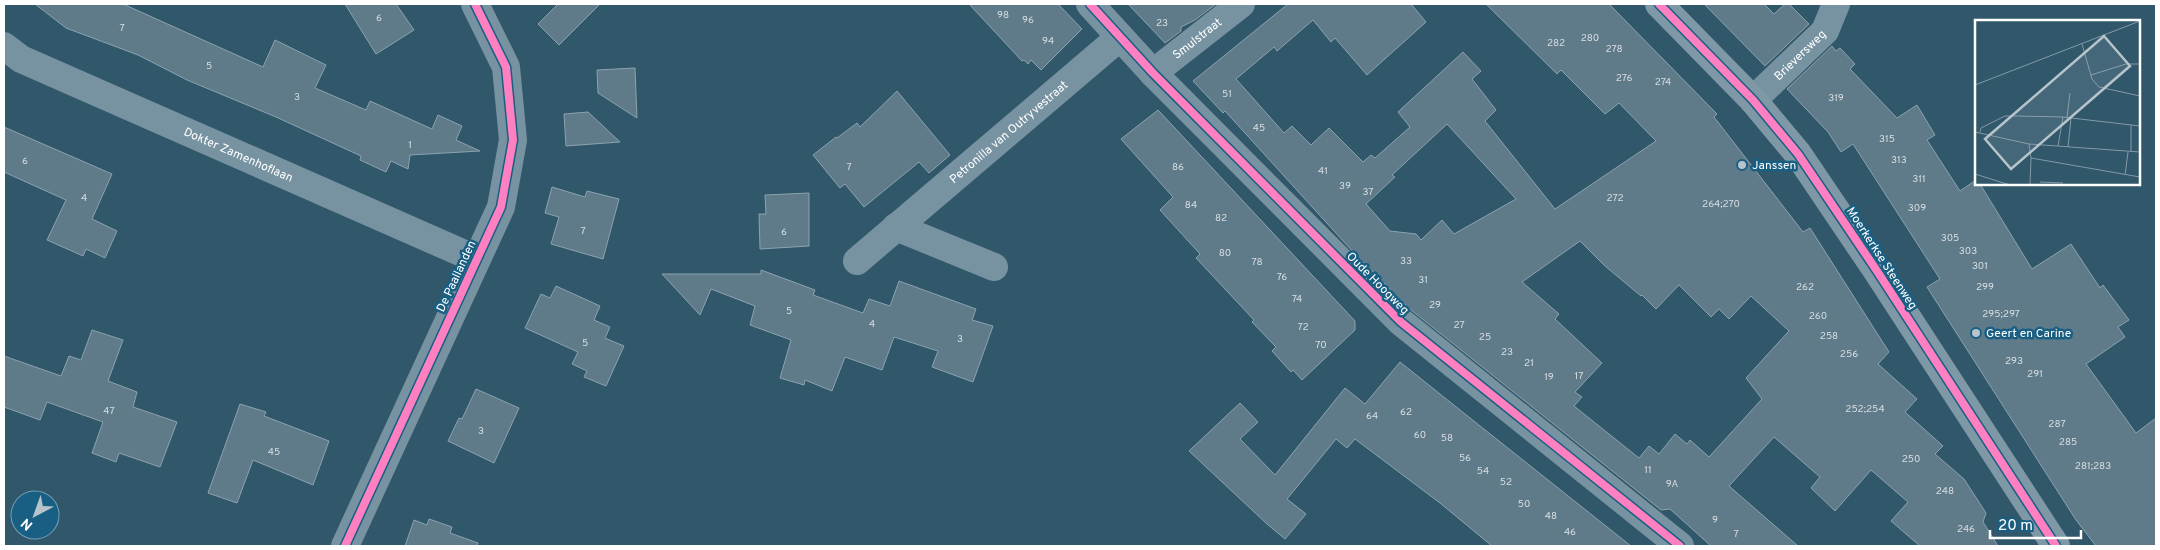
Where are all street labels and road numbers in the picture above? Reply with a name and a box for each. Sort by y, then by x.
street label: Smulstraat [1170,15,1226,64]
street label: Brieversweg [1771,27,1830,85]
street label: Petronilla van Outryvestraat [947,78,1072,188]
street label: Dokter Zamenhoflaan [181,124,295,187]
street label: Moerkerkse Steenweg [1842,204,1920,313]
street label: De Paallanden [433,238,480,315]
street label: Oude Hoogweg [1343,249,1412,318]

